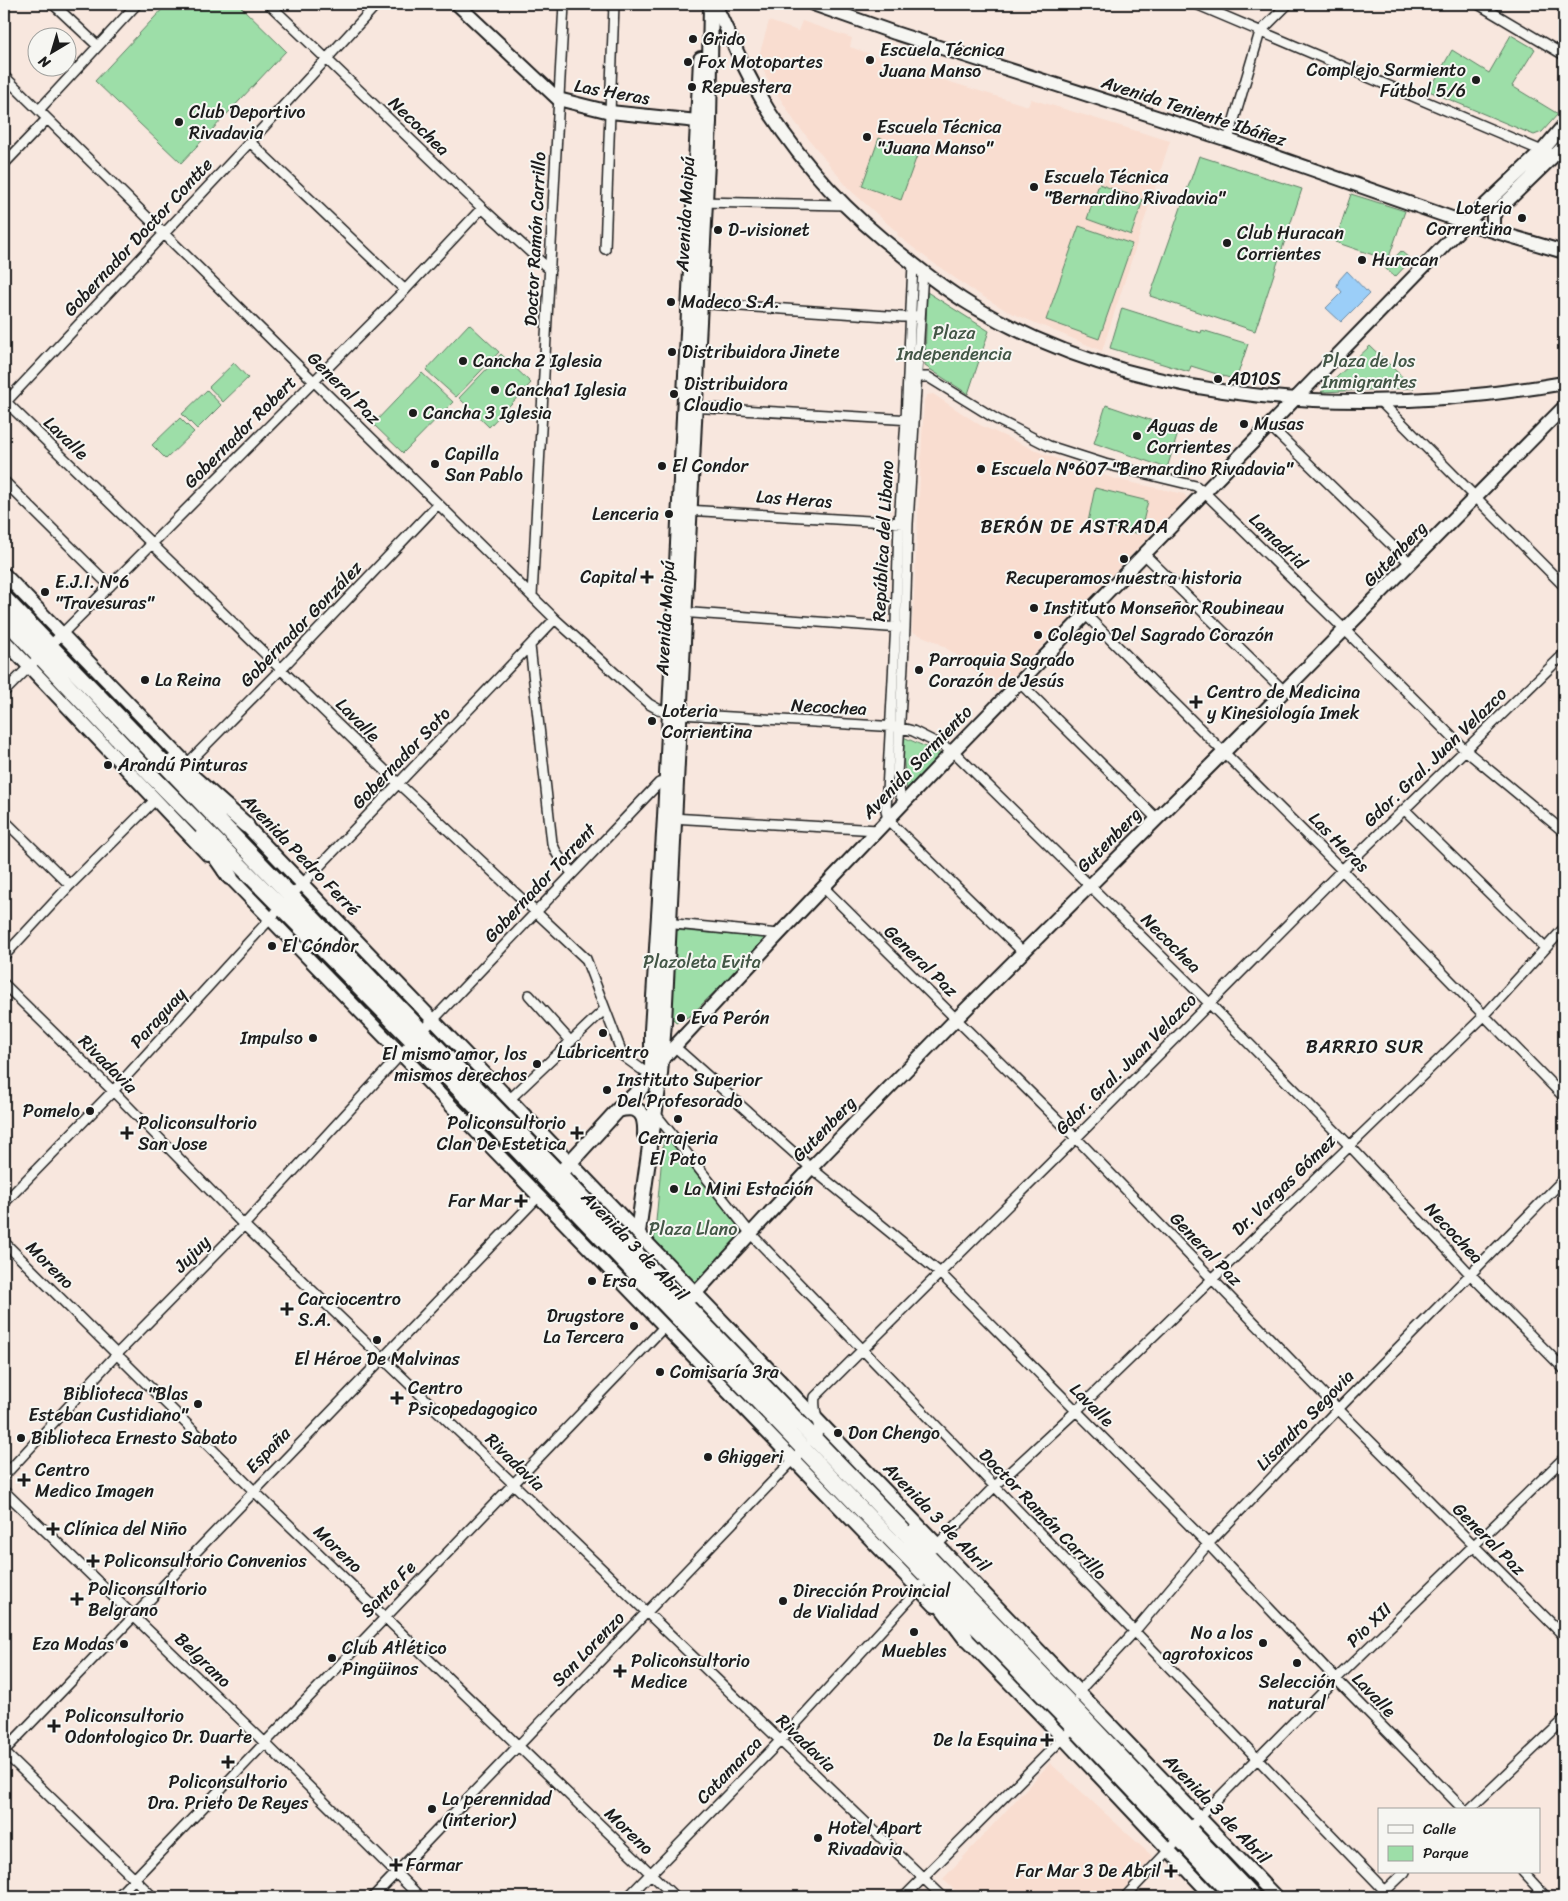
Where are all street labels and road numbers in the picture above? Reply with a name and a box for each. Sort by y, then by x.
street label: Avenida Teniente Ibáñez [1096,66,1291,156]
street label: Las Heras [572,70,653,114]
street label: Necochea [381,88,457,164]
street label: Gobernador Doctor Contte [55,150,221,324]
street label: Doctor Ramón Carrillo [514,151,556,327]
street label: Avenida Maipú [666,155,704,273]
street label: General Paz [299,343,389,433]
street label: Gobernador Robert [176,368,304,496]
street label: Lavalle [36,408,97,468]
street label: República del Libano [863,460,903,622]
street label: Las Heras [755,480,834,518]
street label: Lamadrid [1241,505,1316,578]
street label: Gutenberg [1355,513,1435,595]
street label: Gobernador González [232,553,371,695]
street label: Avenida Maipú [646,559,684,677]
street label: Gdor. Gral. Juan Velazco [1355,679,1515,835]
street label: Necochea [790,689,868,725]
street label: Lavalle [328,690,389,751]
street label: Avenida Sarmiento [853,697,980,828]
street label: Gobernador Soto [343,699,459,817]
street label: Avenida Pedro Ferré [233,785,368,924]
street label: Gutenberg [1069,800,1149,880]
street label: Las Heras [1301,804,1378,881]
street label: Gobernador Torrent [476,815,605,950]
street label: Necochea [1133,905,1209,981]
street label: General Paz [876,917,966,1006]
street label: Paraguay [122,979,195,1056]
street label: Gdor. Gral. Juan Velazco [1047,985,1205,1143]
street label: Rivadavia [70,1026,146,1102]
street label: Gutenberg [784,1088,864,1170]
street label: Dr. Vargas Gómez [1224,1126,1345,1244]
street label: Avenida 3 de Abril [573,1182,697,1310]
street label: Necochea [1416,1194,1492,1272]
street label: General Paz [1162,1204,1251,1294]
street label: Jujuy [165,1227,219,1281]
street label: Moreno [18,1233,82,1297]
street label: Lisandro Segovia [1248,1361,1362,1479]
street label: Lavalle [1062,1375,1123,1436]
street label: España [237,1418,299,1481]
street label: Rivadavia [477,1425,553,1500]
street label: Doctor Ramón Carrillo [971,1440,1115,1588]
street label: Avenida 3 de Abril [875,1453,999,1581]
street label: General Paz [1444,1494,1534,1584]
street label: Moreno [306,1517,370,1581]
street label: Santa Fe [352,1552,424,1625]
street label: Pio XII [1338,1594,1400,1655]
street label: San Lorenzo [543,1603,633,1695]
street label: Belgrano [167,1624,239,1696]
street label: Lavalle [1344,1665,1404,1726]
street label: Rivadavia [768,1706,844,1781]
street label: Catamarca [688,1728,770,1812]
street label: Avenida 3 de Abril [1155,1745,1279,1873]
street label: Moreno [597,1799,661,1863]

